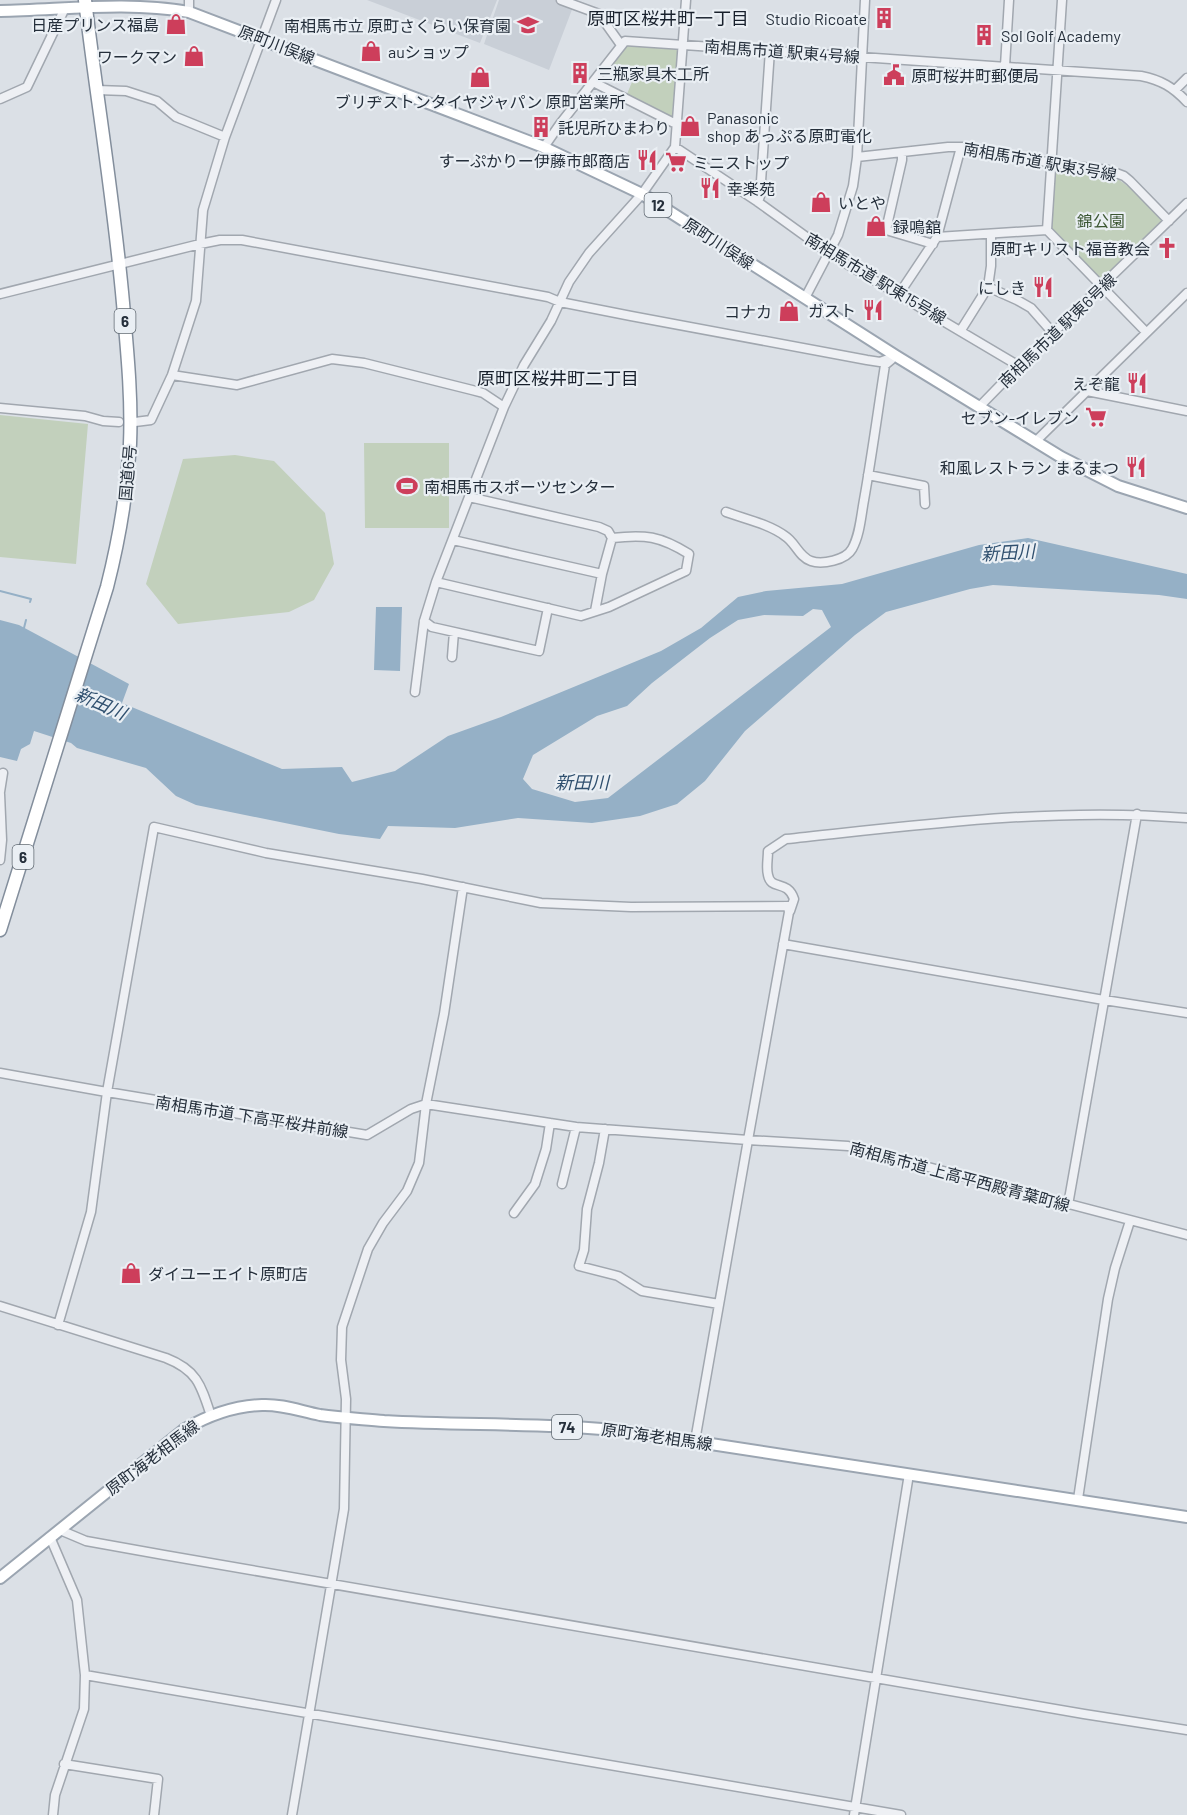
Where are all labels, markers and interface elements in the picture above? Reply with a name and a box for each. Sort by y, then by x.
building icon: Studio Ricoate [872,6,896,30]
district label: 原町区桜井町一丁目 [587,7,749,29]
place label: Studio Ricoate [765,9,867,28]
shop icon: 日産プリンス福島 [164,12,188,36]
school or university icon: 南相馬市立 原町さくらい保育園 [516,13,540,37]
place label: 日産プリンス福島 [31,15,159,34]
place label: 南相馬市立 原町さくらい保育園 [284,16,511,35]
street label: 原町川俣線 [236,21,318,67]
building icon: Sol Golf Academy [972,23,996,47]
place label: Sol Golf Academy [1001,26,1121,45]
street label: 南相馬市道 駅東4号線 [704,36,860,66]
shop icon: auショップ [359,39,383,63]
place label: auショップ [388,42,469,61]
shop icon: ワークマン [182,44,206,68]
place label: ワークマン [97,47,177,66]
building icon: 三瓶家具木工所 [568,61,592,85]
public building icon: 原町桜井町郵便局 [882,63,906,87]
place label: 三瓶家具木工所 [597,64,709,83]
shop icon: ブリヂストンタイヤジャパン 原町営業所 [468,65,492,89]
place label: 原町桜井町郵便局 [911,66,1039,85]
place label: ブリヂストンタイヤジャパン 原町営業所 [335,92,625,111]
place label: Panasonic shop あっぷる原町電化 [707,108,872,145]
shop icon: Panasonic shop あっぷる原町電化 [678,114,702,138]
building icon: 託児所ひまわり [529,115,553,139]
place label: 託児所ひまわり [558,118,670,137]
street label: 南相馬市道 駅東3号線 [962,138,1118,184]
restaurant icon: すーぷかりー伊藤市郎商店 [635,148,659,172]
supermarket icon: ミニストップ [664,150,688,174]
place label: すーぷかりー伊藤市郎商店 [439,151,630,170]
place label: ミニストップ [693,153,789,172]
restaurant icon: 幸楽苑 [698,176,722,200]
place label: 幸楽苑 [727,179,775,198]
shop icon: いとや [809,190,833,214]
road number: 12 [644,193,672,217]
place label: いとや [838,193,886,212]
park label: 錦公園 [1077,211,1125,230]
street label: 原町川俣線 [680,213,758,273]
shop icon: 録鳴舘 [864,214,888,238]
place label: 録鳴舘 [893,217,941,236]
street label: 南相馬市道 駅東15号線 [802,228,950,328]
church icon: 原町キリスト福音教会 [1155,236,1179,260]
place label: 原町キリスト福音教会 [990,239,1150,258]
street label: 南相馬市道 駅東6号線 [994,269,1120,391]
restaurant icon: にしき [1031,275,1055,299]
place label: にしき [978,278,1026,297]
restaurant icon: ガスト [861,298,885,322]
shop icon: コナカ [777,299,801,323]
place label: ガスト [808,301,856,320]
place label: コナカ [724,302,772,321]
road number: 6 [114,309,136,333]
district label: 原町区桜井町二丁目 [477,367,639,389]
restaurant icon: えぞ龍 [1125,371,1149,395]
place label: えぞ龍 [1072,374,1120,393]
supermarket icon: セブン-イレブン [1084,405,1108,429]
place label: セブン-イレブン [961,408,1079,427]
street label: 国道6号 [115,444,139,502]
restaurant icon: 和風レストラン まるまつ [1124,455,1148,479]
place label: 和風レストラン まるまつ [940,458,1119,477]
sports icon: 南相馬市スポーツセンター [395,474,419,498]
place label: 南相馬市スポーツセンター [424,477,616,496]
water label: 新田川 [980,539,1038,564]
water label: 新田川 [72,682,132,725]
water label: 新田川 [555,771,611,793]
road number: 6 [12,845,34,869]
street label: 南相馬市道 下高平桜井前線 [154,1091,350,1141]
street label: 南相馬市道 上高平西殿青葉町線 [848,1137,1072,1215]
shop icon: ダイユーエイト原町店 [119,1261,143,1285]
place label: ダイユーエイト原町店 [148,1264,308,1283]
road number: 74 [552,1415,582,1439]
street label: 原町海老相馬線 [102,1416,202,1498]
street label: 原町海老相馬線 [600,1419,714,1453]

